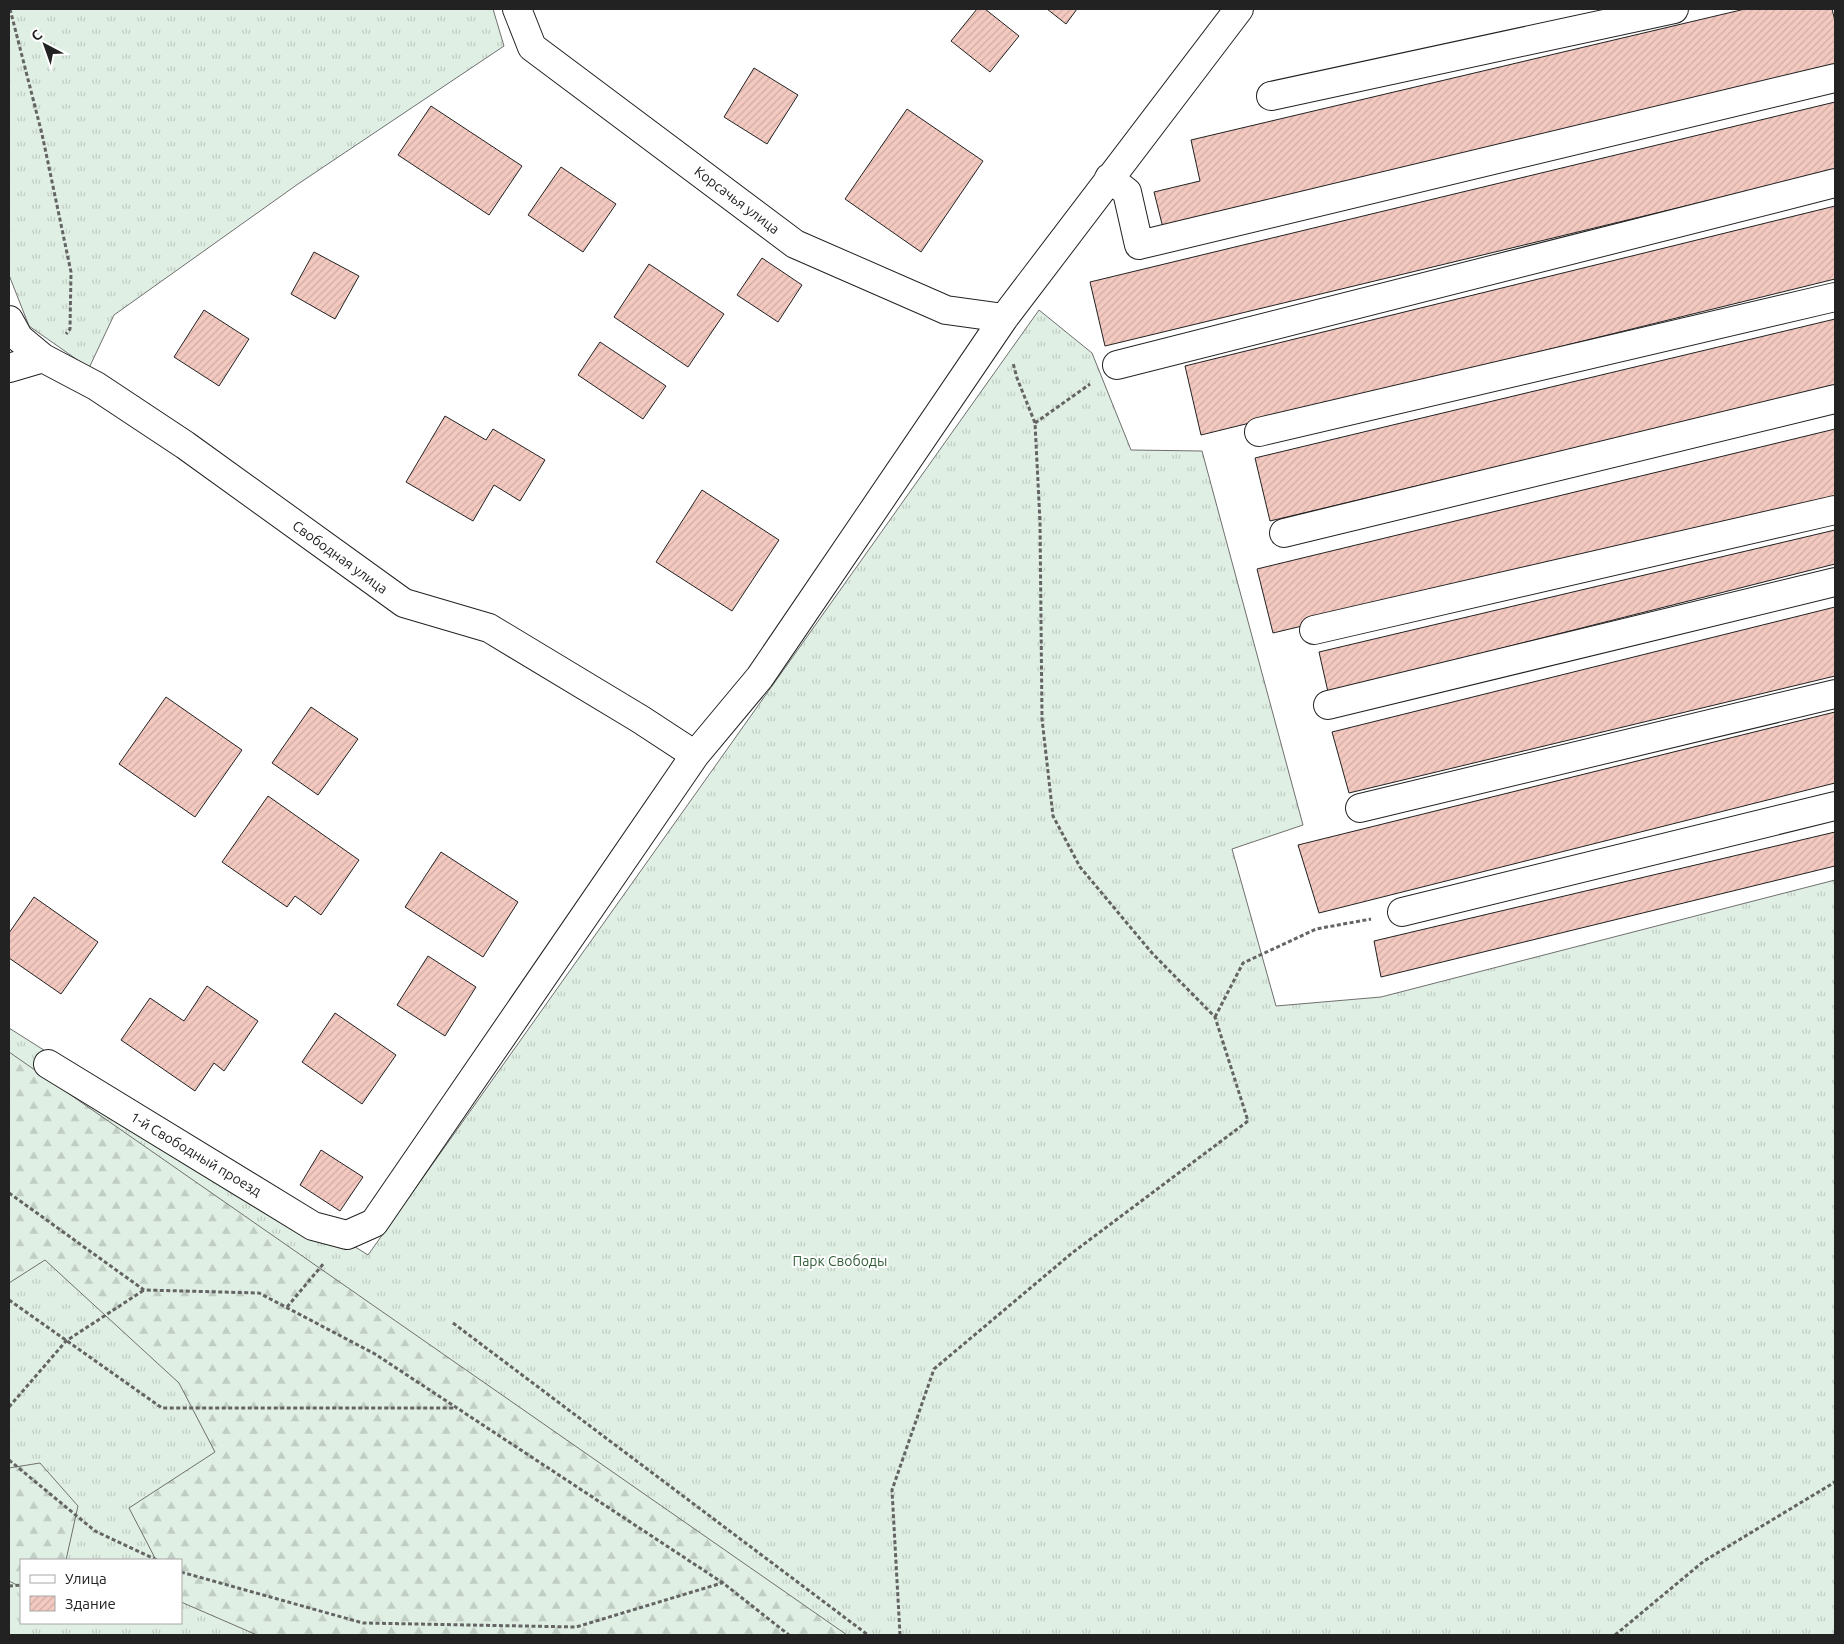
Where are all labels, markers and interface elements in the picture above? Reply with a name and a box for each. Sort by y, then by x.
north arrow [20,20,70,70]
text: С [28,26,45,44]
street label: Корсачья улица [691,163,783,237]
street label: Свободная улица [289,517,391,597]
street label: 1-й Свободный проезд [128,1109,264,1199]
park label: Парк Свободы [793,1253,887,1269]
legend [20,1559,182,1624]
text: Улица [65,1570,107,1587]
text: Здание [65,1595,116,1612]

